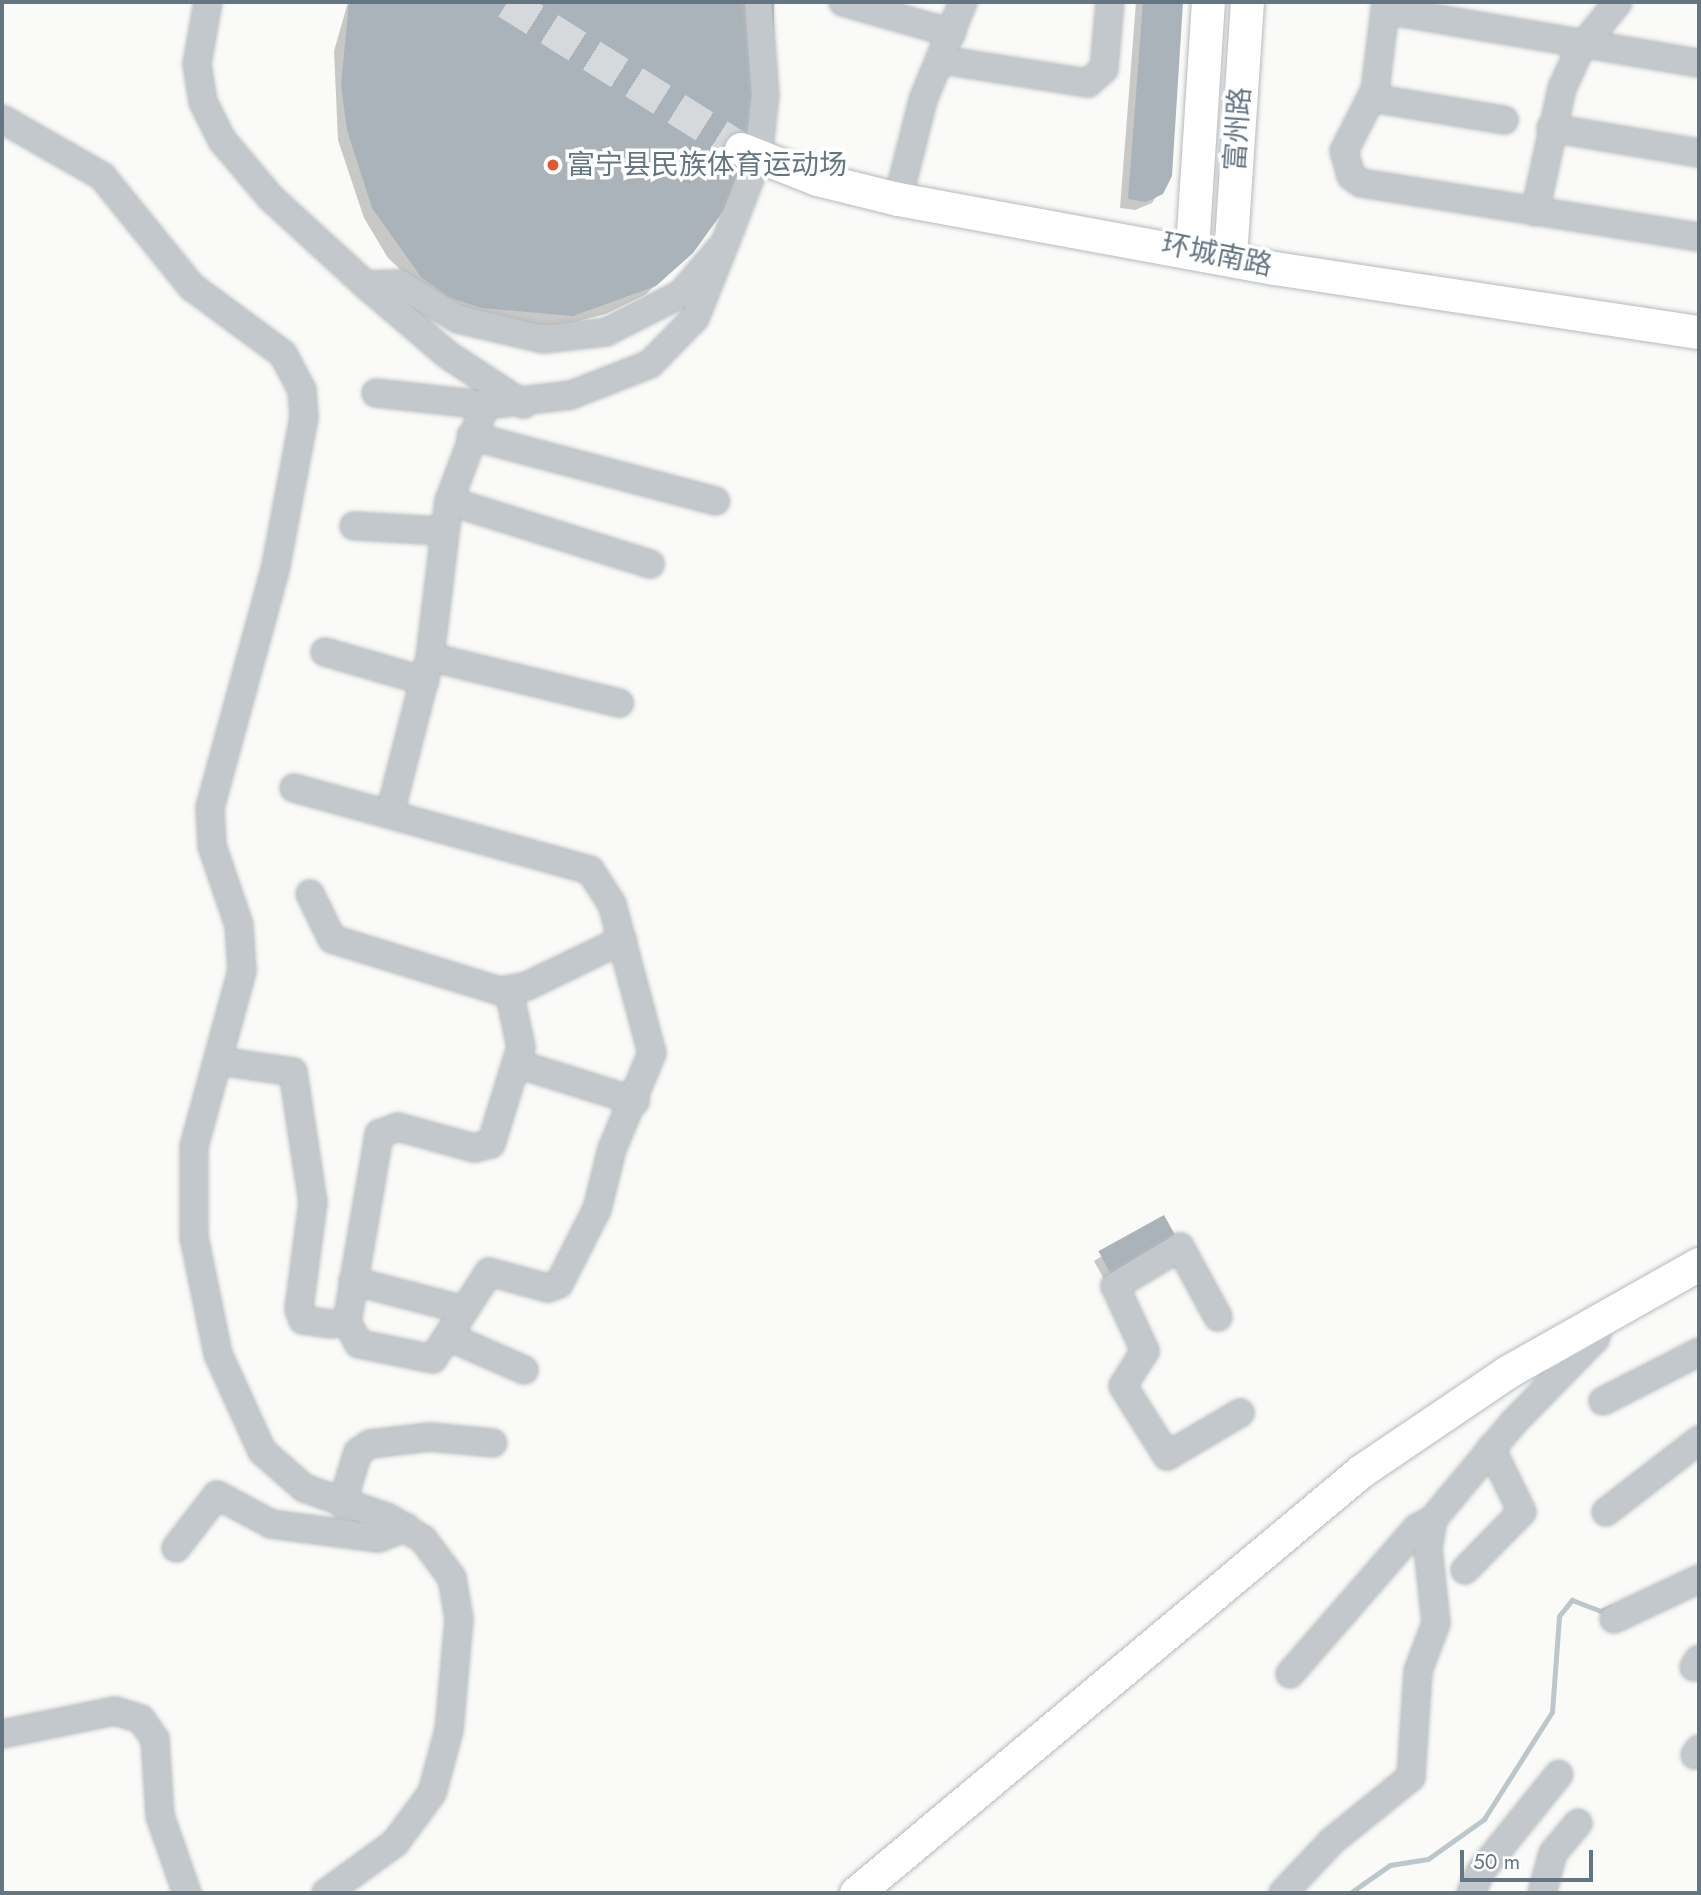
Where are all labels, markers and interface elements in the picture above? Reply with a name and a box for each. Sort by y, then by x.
street label: 富州路 [1218,86,1258,172]
place label: 富宁县民族体育运动场 [567,148,847,182]
marker: 富宁县民族体育运动场 [545,157,561,173]
street label: 环城南路 [1159,227,1275,283]
scale bar [1463,1836,1596,1880]
text: 50 m [1473,1847,1520,1877]

